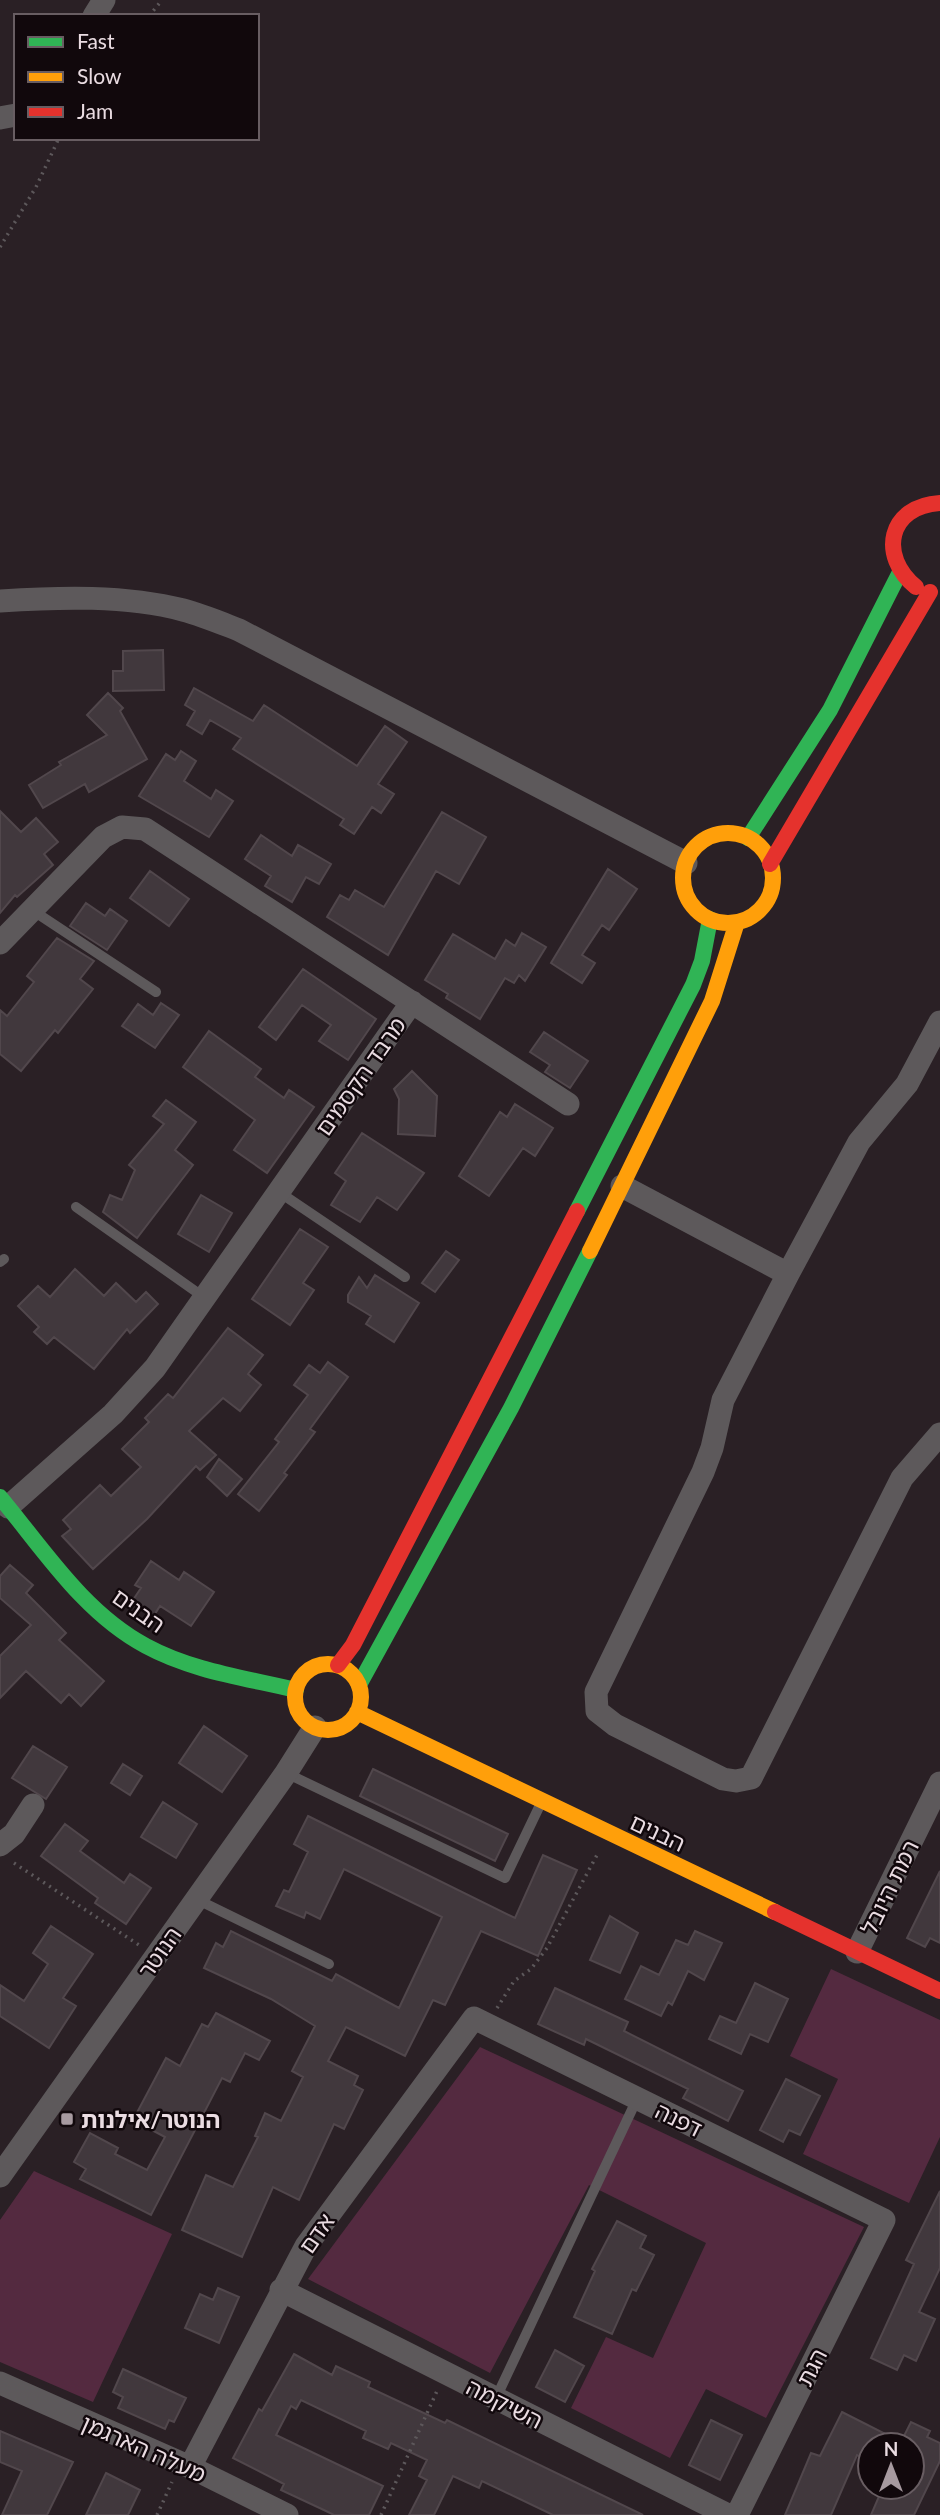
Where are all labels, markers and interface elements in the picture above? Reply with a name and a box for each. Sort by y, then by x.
legend [14,14,259,140]
text: Fast [77,28,115,53]
text: Slow [77,63,122,88]
text: Jam [77,98,113,123]
street label: מרבד הקסמים [309,1011,411,1141]
street label: הבנים [107,1582,171,1638]
street label: הבנים [626,1807,690,1857]
street label: רמת היובל [854,1835,924,1939]
street label: הנוטר [131,1921,187,1983]
street label: דפנה [651,2096,707,2142]
place label: הנוטר/אילנות [81,2105,220,2133]
marker: הנוטר/אילנות [59,2111,75,2127]
street label: אדם [292,2208,340,2258]
street label: הגת [790,2343,832,2391]
street label: השיקמה [462,2372,548,2434]
street label: מעלה הארגמן [78,2408,210,2488]
north arrow [856,2431,926,2501]
text: N [884,2437,898,2460]

